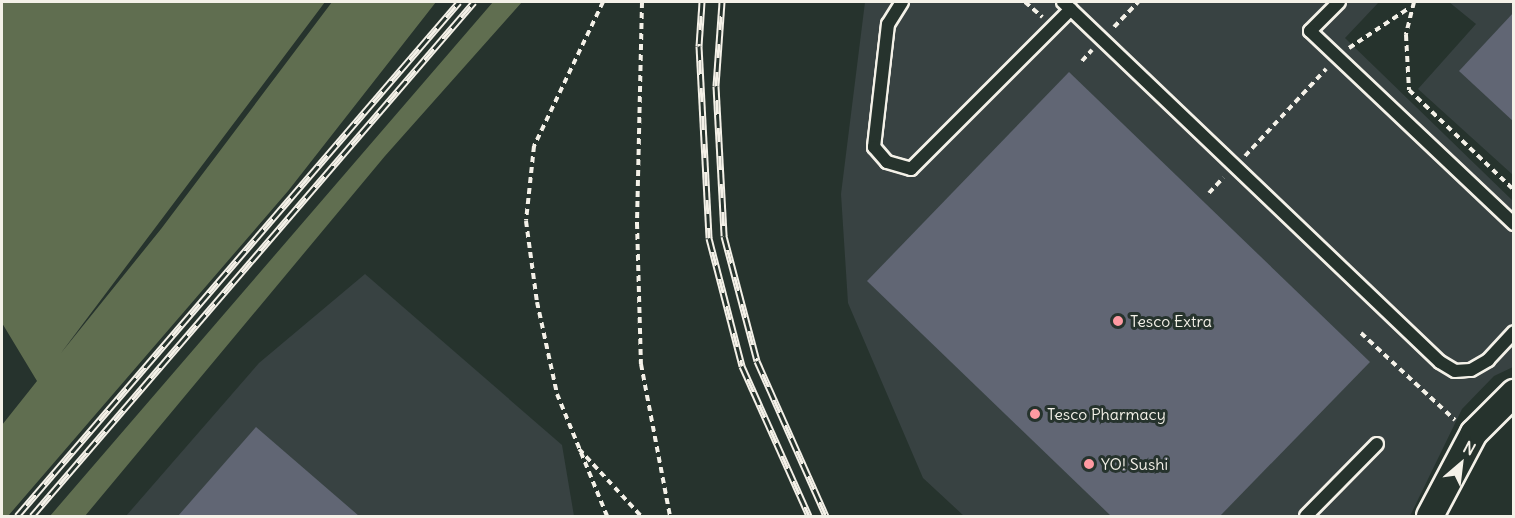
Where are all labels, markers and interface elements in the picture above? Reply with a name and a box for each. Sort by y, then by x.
place label: Tesco Extra [1130,311,1212,331]
marker: Tesco Extra [1111,314,1125,328]
place label: Tesco Pharmacy [1047,404,1166,424]
marker: Tesco Pharmacy [1028,407,1042,421]
north arrow [1431,434,1491,494]
text: N [1460,437,1479,460]
place label: YO! Sushi [1101,454,1168,474]
marker: YO! Sushi [1082,457,1096,471]

